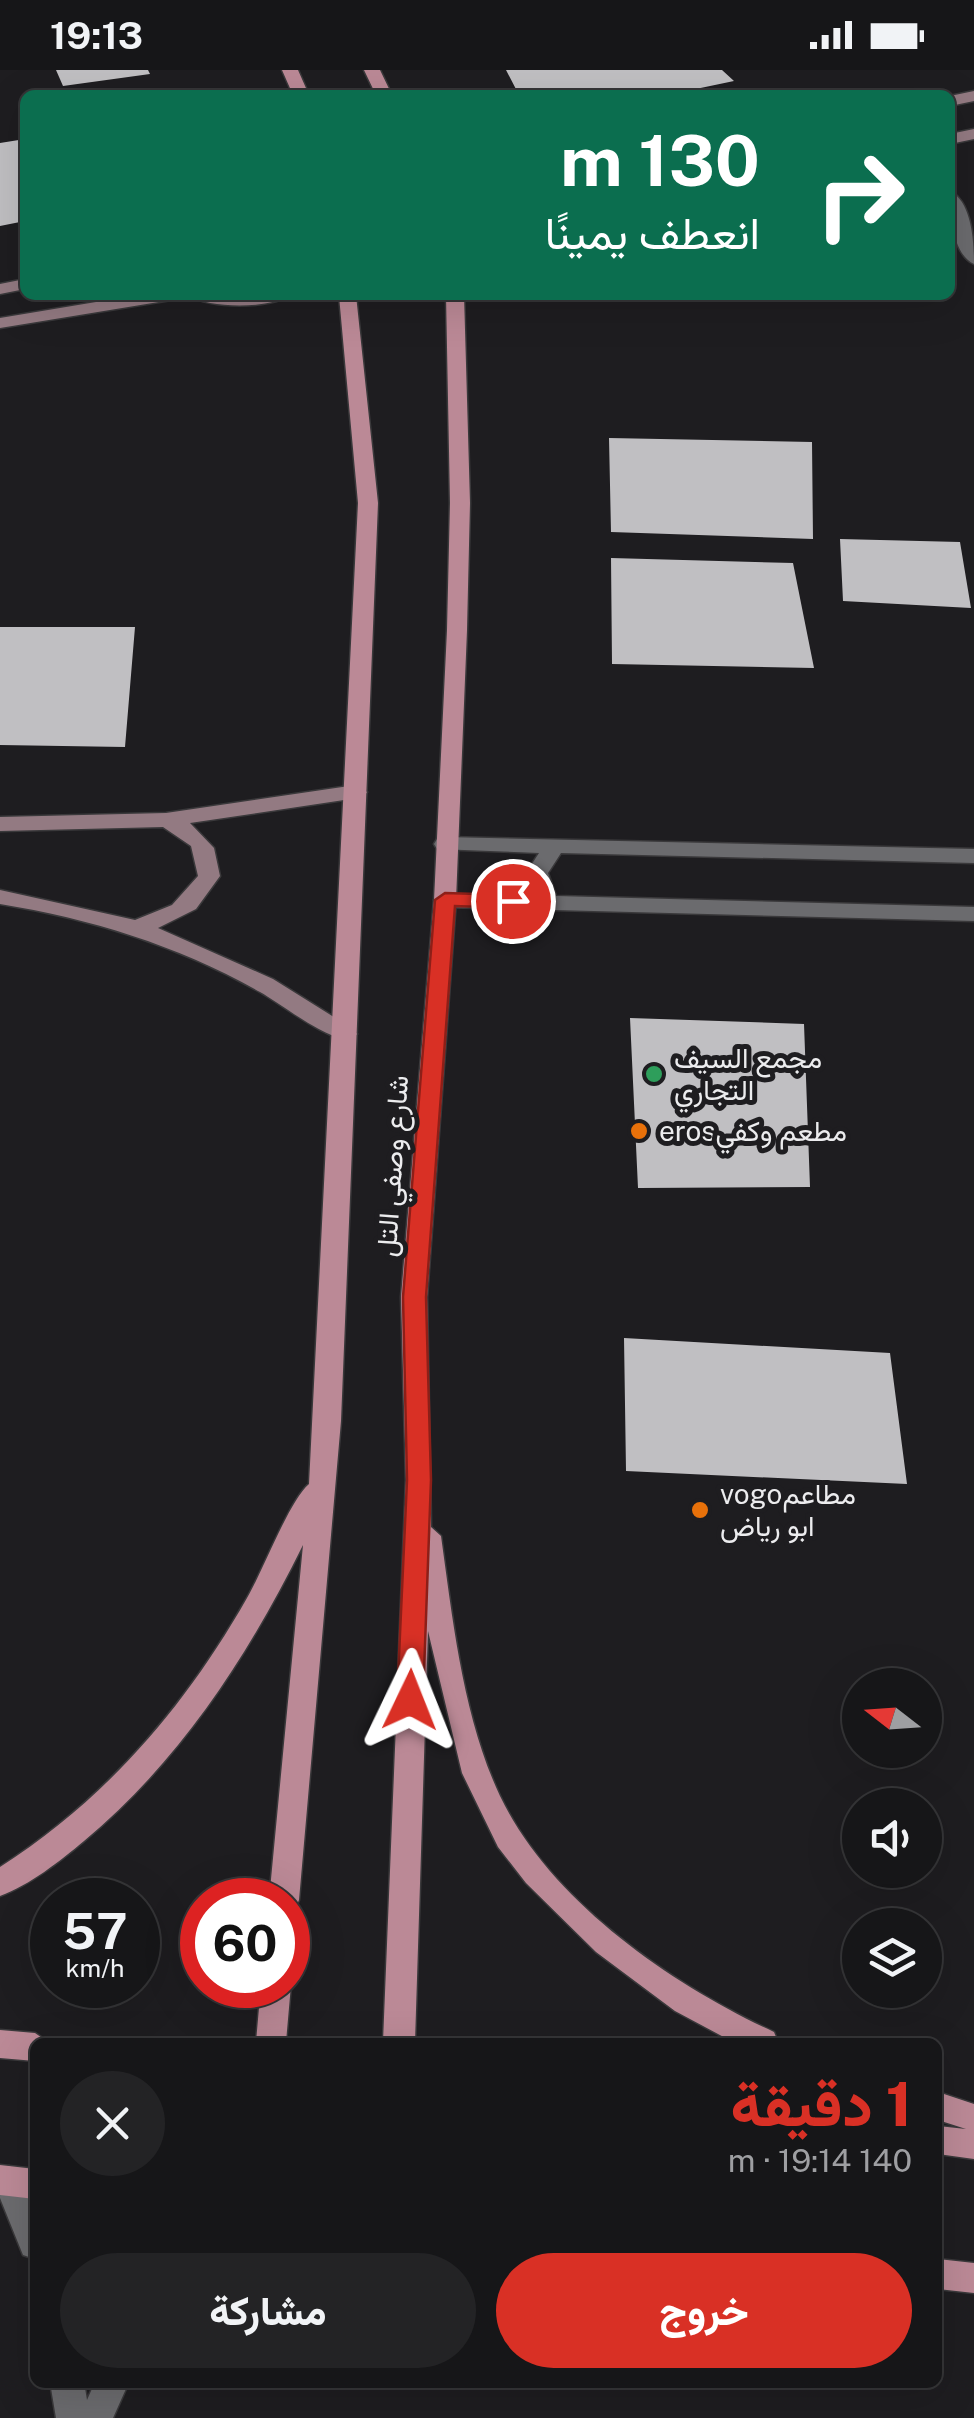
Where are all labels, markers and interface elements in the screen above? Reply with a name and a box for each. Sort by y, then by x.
text: 19:13 [50,13,143,58]
text: 130 m [560,119,760,202]
icon: right [795,130,925,260]
text: انعطف يمينًا [545,206,760,259]
pin [471,859,556,944]
icon: arrive [486,874,541,929]
place label: مجمع السيف التجاري [674,1041,822,1113]
marker: مجمع السيف التجاري [643,1063,665,1085]
street label: شارع وصفي التل [369,1074,421,1258]
place label: erosمطعم وكفي [659,1114,847,1154]
marker: erosمطعم وكفي [628,1120,650,1142]
place label: vogoمطاعم ابو رياض [720,1477,856,1544]
marker: vogoمطاعم ابو رياض [689,1499,711,1521]
position arrow [358,1648,462,1752]
north arrow [842,1668,942,1768]
map controls [842,1668,942,2008]
button: sound [842,1788,942,1888]
speed limit sign: 60 [180,1878,310,2008]
text: 57 [62,1901,128,1960]
button: layers [842,1908,942,2008]
text: km/h [66,1953,124,1983]
text: 1 دقيقة [731,2069,912,2140]
button: close [60,2071,165,2176]
text: 140 m · 19:14 [728,2142,912,2179]
button: مشاركة [60,2253,476,2368]
button: خروج [496,2253,912,2368]

